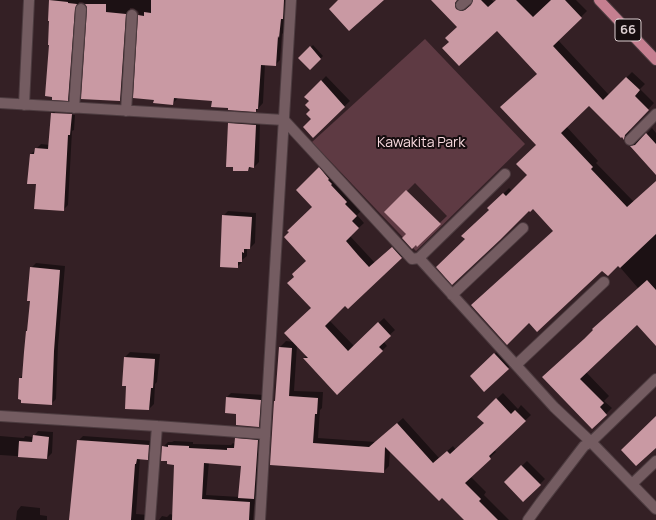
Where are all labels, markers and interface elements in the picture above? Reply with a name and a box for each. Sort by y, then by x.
road number: 66 [615,19,641,41]
park label: Kawakita Park [377,135,465,151]

